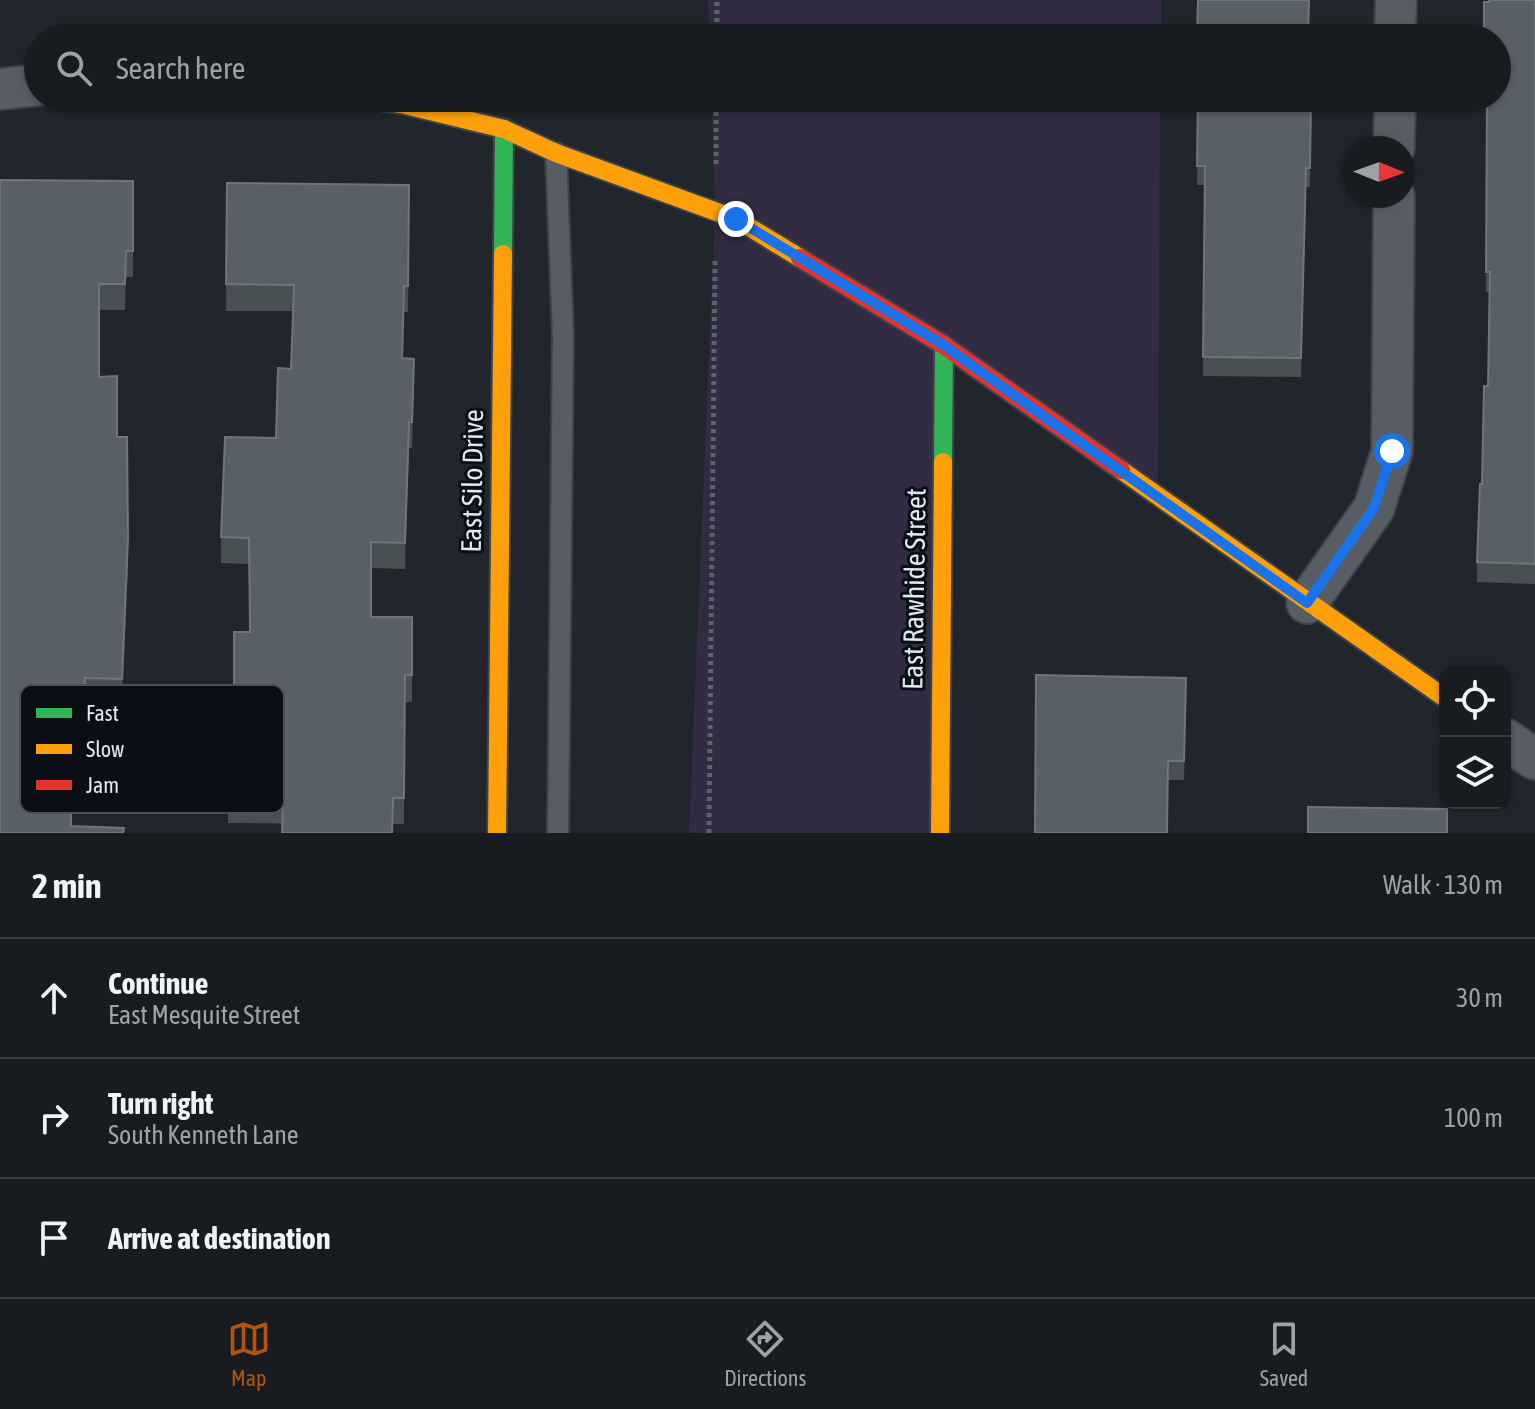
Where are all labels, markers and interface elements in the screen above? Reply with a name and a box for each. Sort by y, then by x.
search box [24,24,1511,112]
icon: search [52,46,96,90]
text: Search here [116,51,245,85]
north arrow [1343,136,1415,208]
route end [718,201,754,237]
street label: East Silo Drive [455,409,489,553]
route start [1374,433,1410,469]
street label: East Rawhide Street [896,488,932,690]
map controls [1439,665,1511,809]
button: locate [1439,665,1511,737]
legend [20,685,284,813]
text: Fast [86,700,119,726]
text: Slow [86,736,124,762]
button: layers [1439,737,1511,809]
text: Jam [86,772,119,798]
text: 2 min [32,866,101,905]
text: Walk · 130 m [1383,870,1503,900]
text: Continue [108,966,208,1000]
icon: ahead [32,976,76,1020]
text: 30 m [1456,983,1503,1013]
text: East Mesquite Street [108,1000,300,1030]
text: Turn right [108,1086,214,1120]
icon: right [32,1096,76,1140]
text: 100 m [1444,1103,1503,1133]
text: South Kenneth Lane [108,1120,299,1150]
icon: arrive [32,1216,76,1260]
text: Arrive at destination [108,1221,330,1255]
tab: Map [227,1317,271,1391]
tab: Directions [724,1317,806,1391]
tab: Saved [1260,1317,1308,1391]

